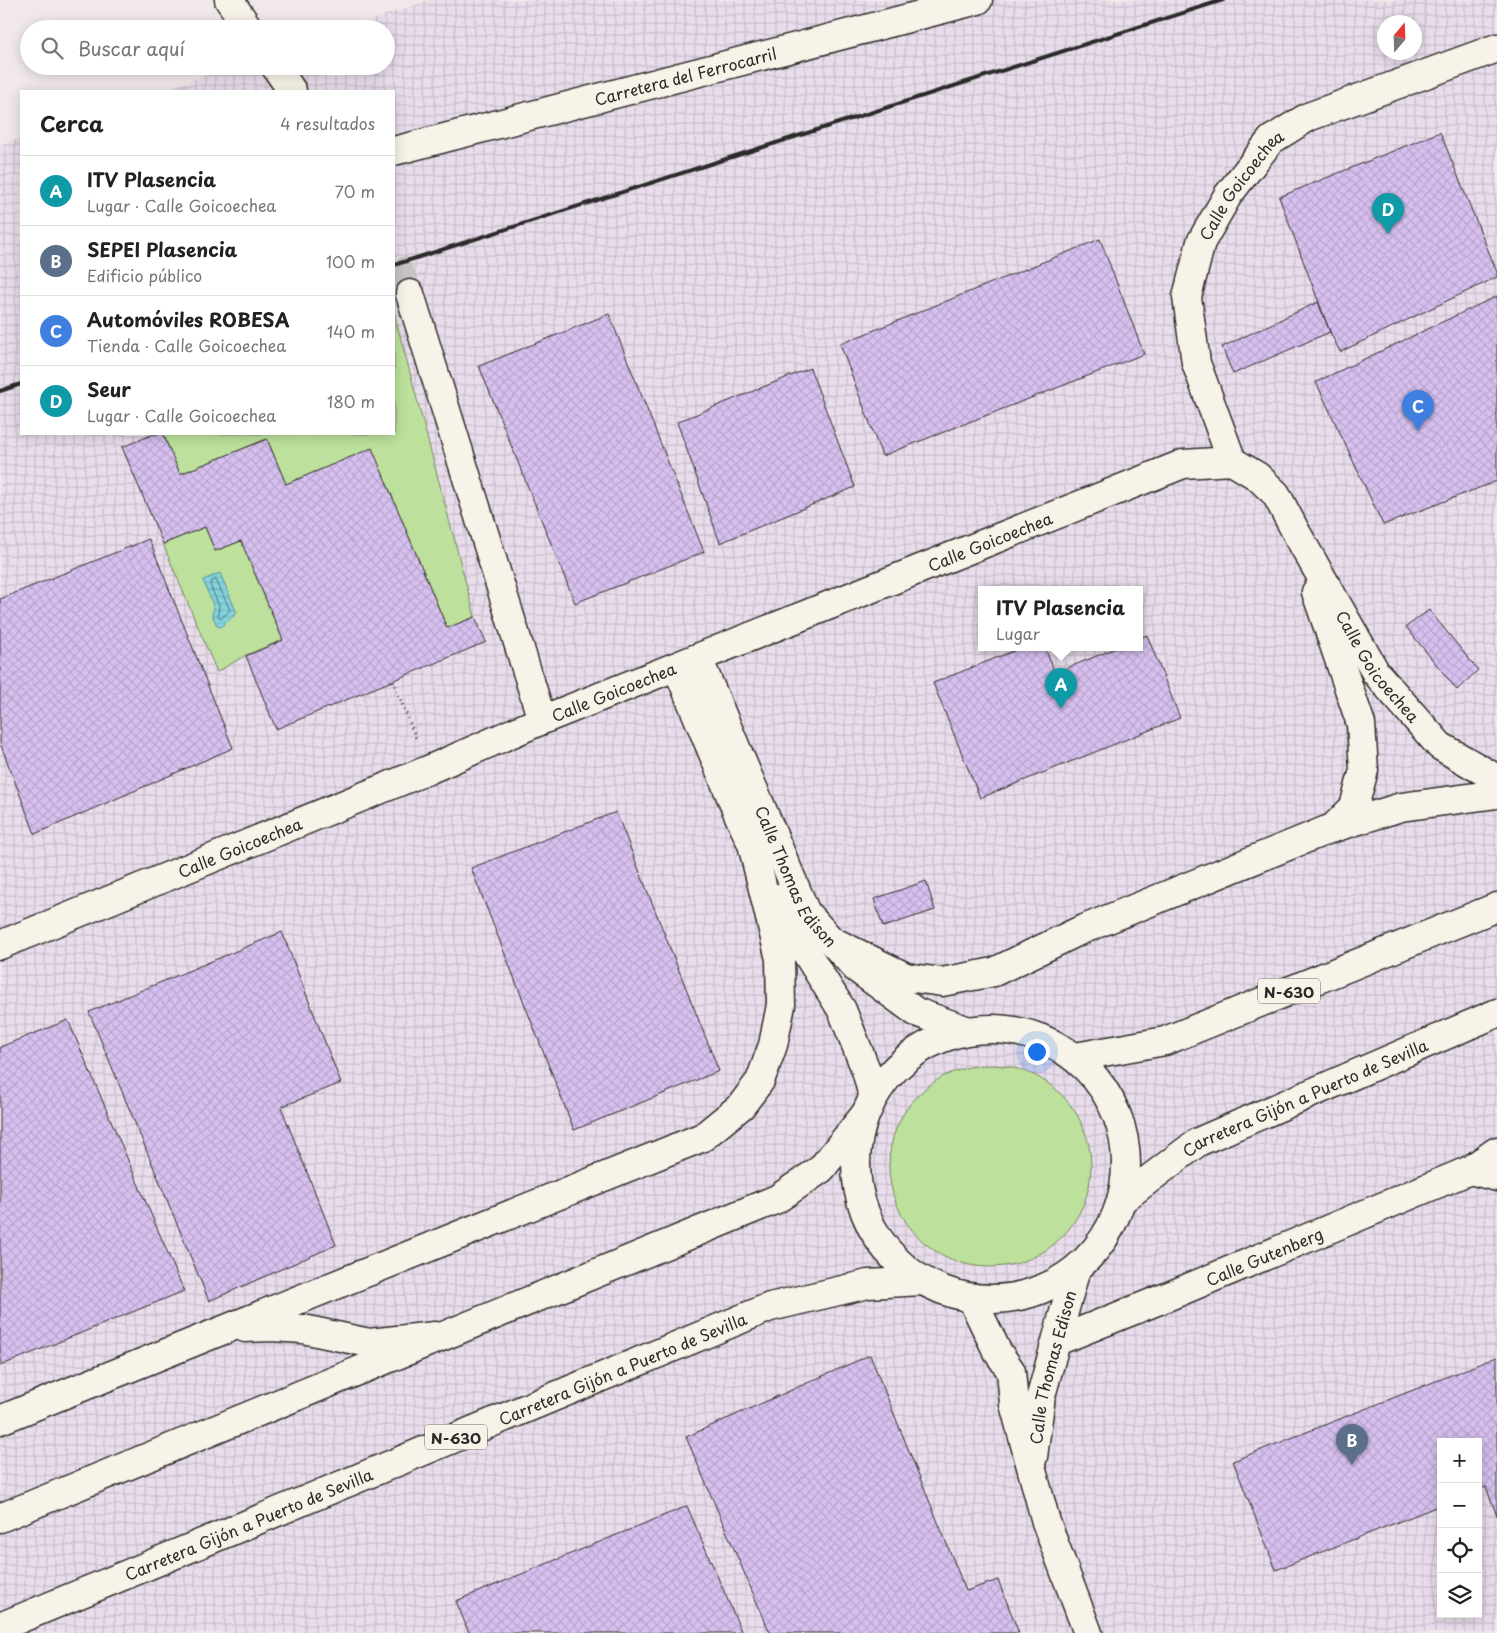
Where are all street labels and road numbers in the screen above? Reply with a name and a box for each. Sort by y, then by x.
street label: Carretera del Ferrocarril [592,41,779,111]
street label: Calle Goicoechea [1193,123,1288,244]
street label: Calle Goicoechea [924,506,1056,577]
street label: Calle Goicoechea [1331,606,1426,727]
street label: Calle Goicoechea [548,656,680,727]
street label: Calle Thomas Edison [750,802,843,952]
street label: Calle Goicoechea [174,811,306,883]
road number: N-630 [1258,978,1320,1004]
street label: Carretera Gijón a Puerto de Sevilla [1177,1032,1431,1162]
street label: Calle Gutenberg [1202,1221,1327,1291]
street label: Calle Thomas Edison [1023,1287,1081,1446]
street label: Carretera Gijón a Puerto de Sevilla [495,1306,750,1431]
road number: N-630 [425,1424,487,1450]
street label: Carretera Gijón a Puerto de Sevilla [121,1462,376,1586]

